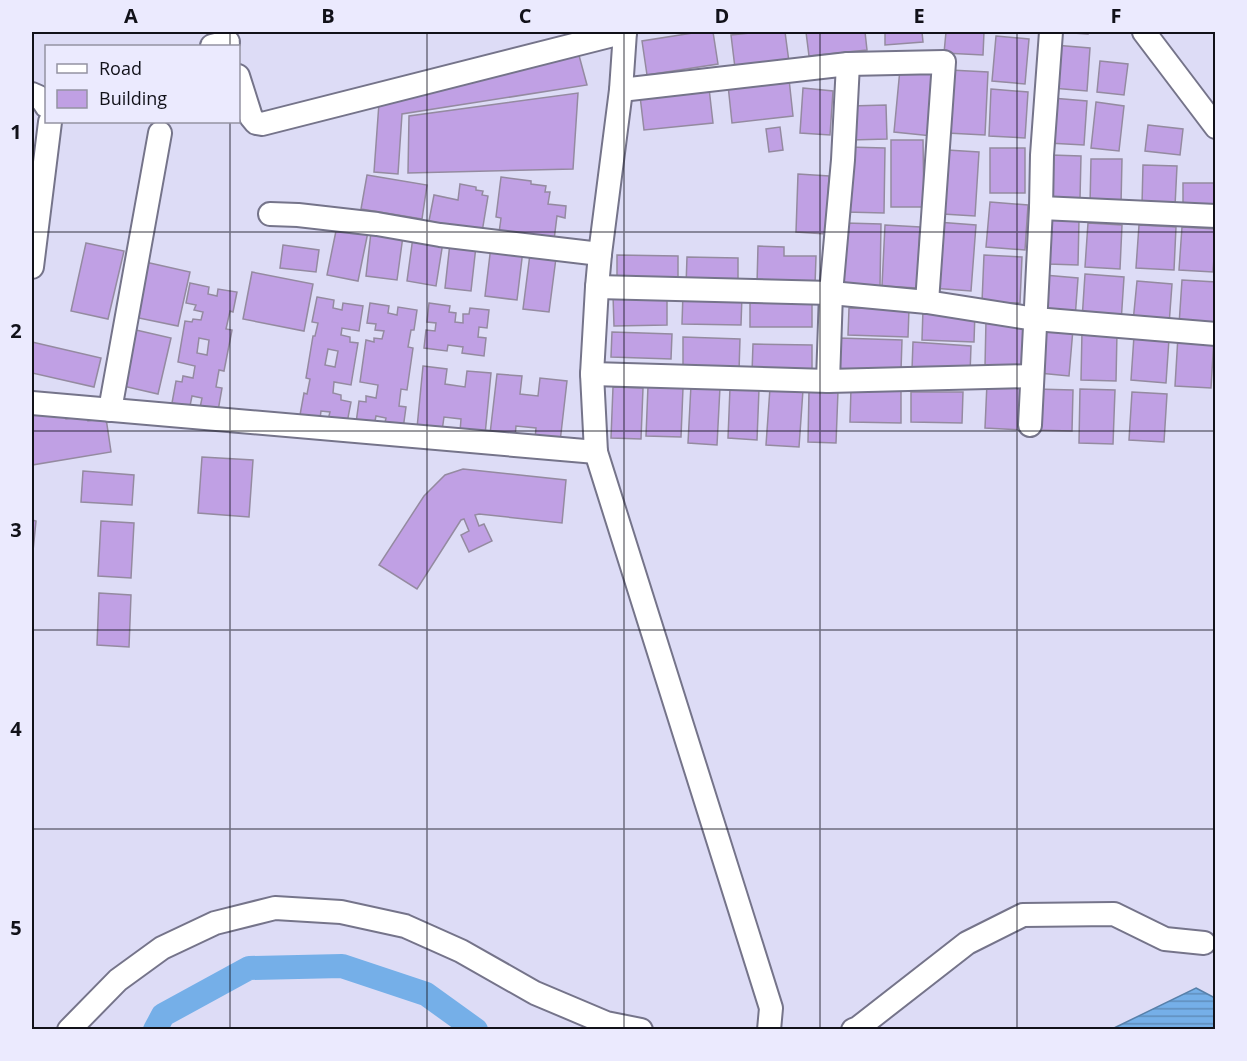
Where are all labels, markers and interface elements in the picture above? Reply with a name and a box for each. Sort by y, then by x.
text: A [124,2,138,29]
text: B [321,2,335,29]
text: C [519,2,532,29]
text: D [715,2,729,29]
text: E [913,2,925,29]
text: F [1111,2,1121,29]
legend [45,45,240,123]
text: Road [99,56,142,80]
text: Building [99,86,167,110]
text: 1 [10,118,22,145]
text: 2 [10,317,22,344]
text: 3 [10,516,22,543]
text: 4 [10,715,22,742]
text: 5 [10,914,22,941]

